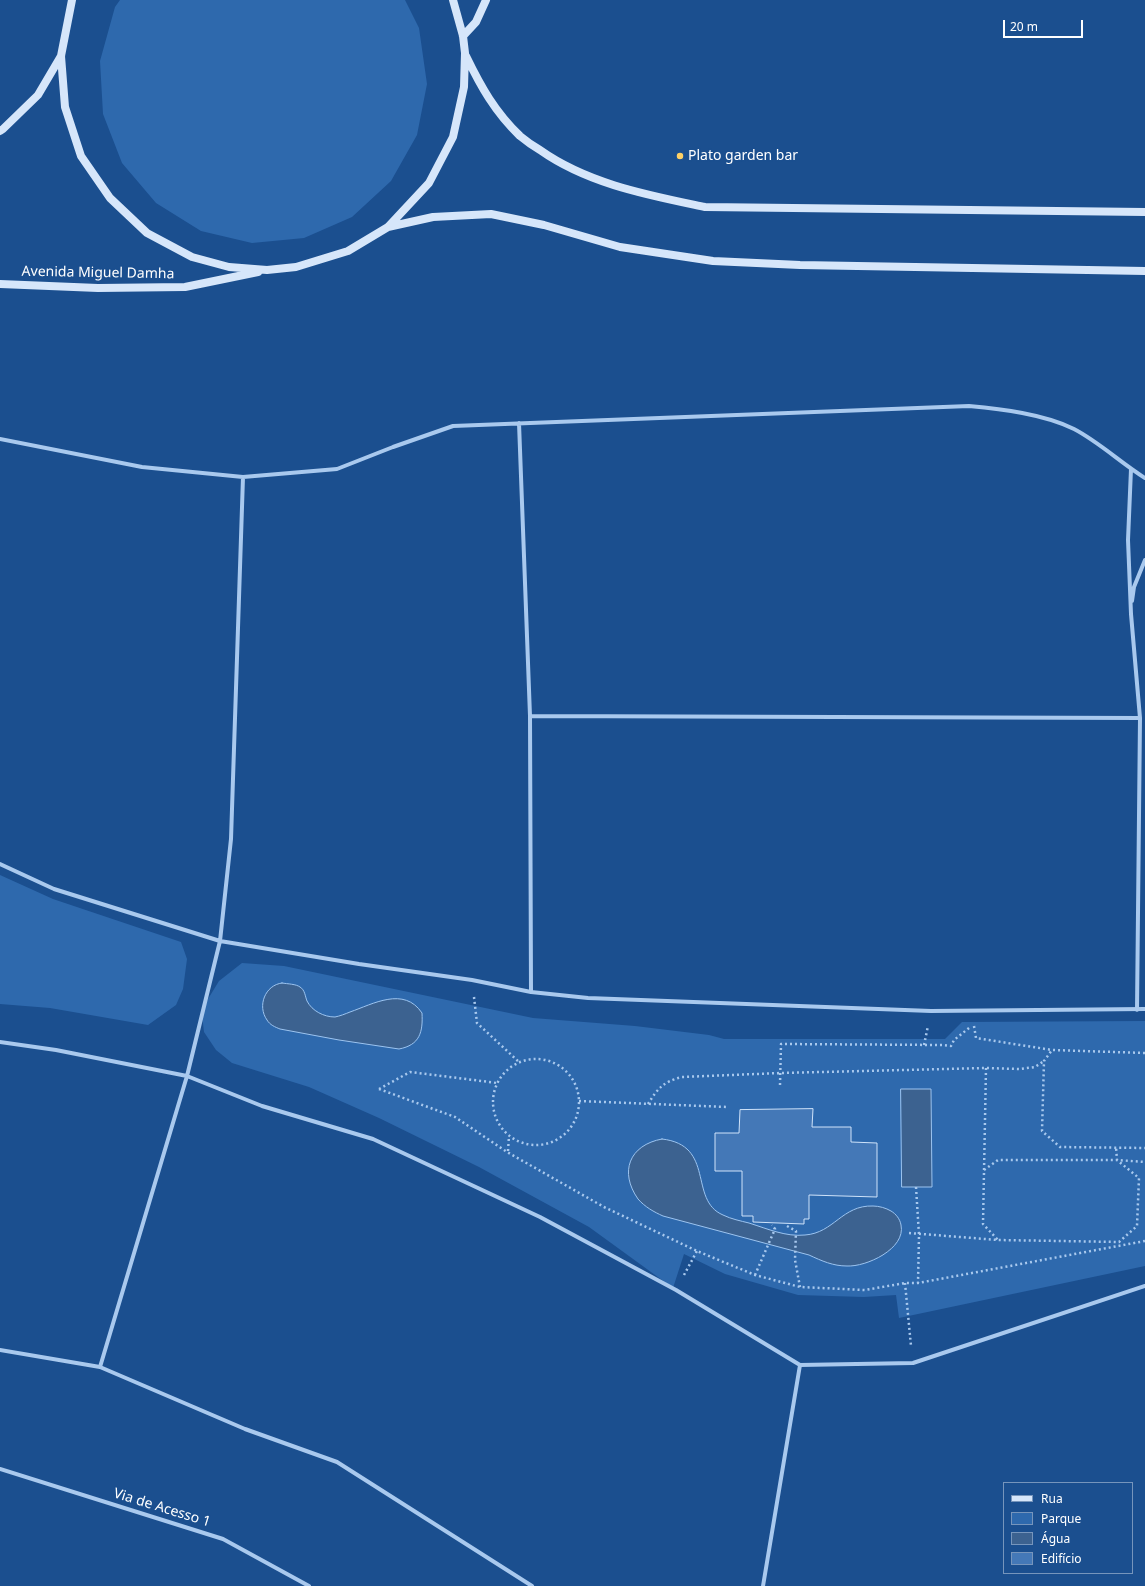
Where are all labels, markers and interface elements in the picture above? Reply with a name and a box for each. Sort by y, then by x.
scale bar [1005,12,1085,38]
text: 20 m [1010,18,1038,35]
place label: Plato garden bar [688,148,798,164]
marker: Plato garden bar [675,151,685,161]
street label: Avenida Miguel Damha [22,263,174,283]
legend [1003,1482,1133,1574]
street label: Via de Acesso 1 [111,1485,213,1531]
text: Rua [1041,1490,1063,1507]
text: Parque [1041,1510,1081,1527]
text: Água [1041,1530,1070,1547]
text: Edifício [1041,1550,1082,1567]

